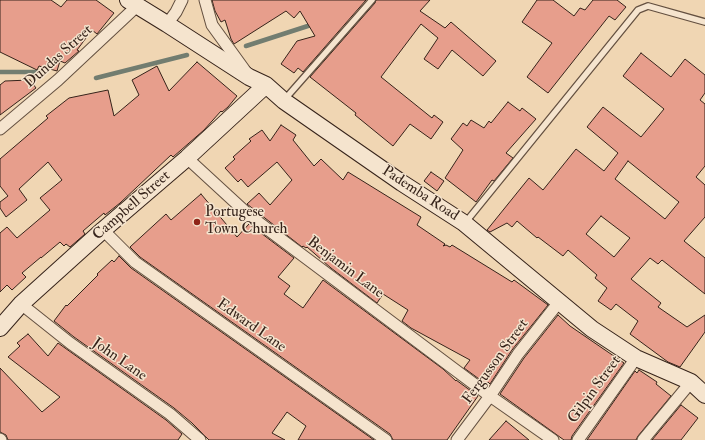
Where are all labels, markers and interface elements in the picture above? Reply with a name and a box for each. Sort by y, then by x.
street label: Dundas Street [21,22,97,92]
street label: Pademba Road [378,163,462,225]
street label: Campbell Street [90,167,174,245]
place label: Portugese Town Church [205,204,287,239]
marker: Portugese Town Church [192,217,202,227]
street label: Benjamin Lane [303,233,387,303]
street label: Edward Lane [213,296,289,356]
street label: Fergusson Street [459,316,533,408]
street label: John Lane [88,335,150,385]
street label: Gilpin Street [565,353,625,427]

